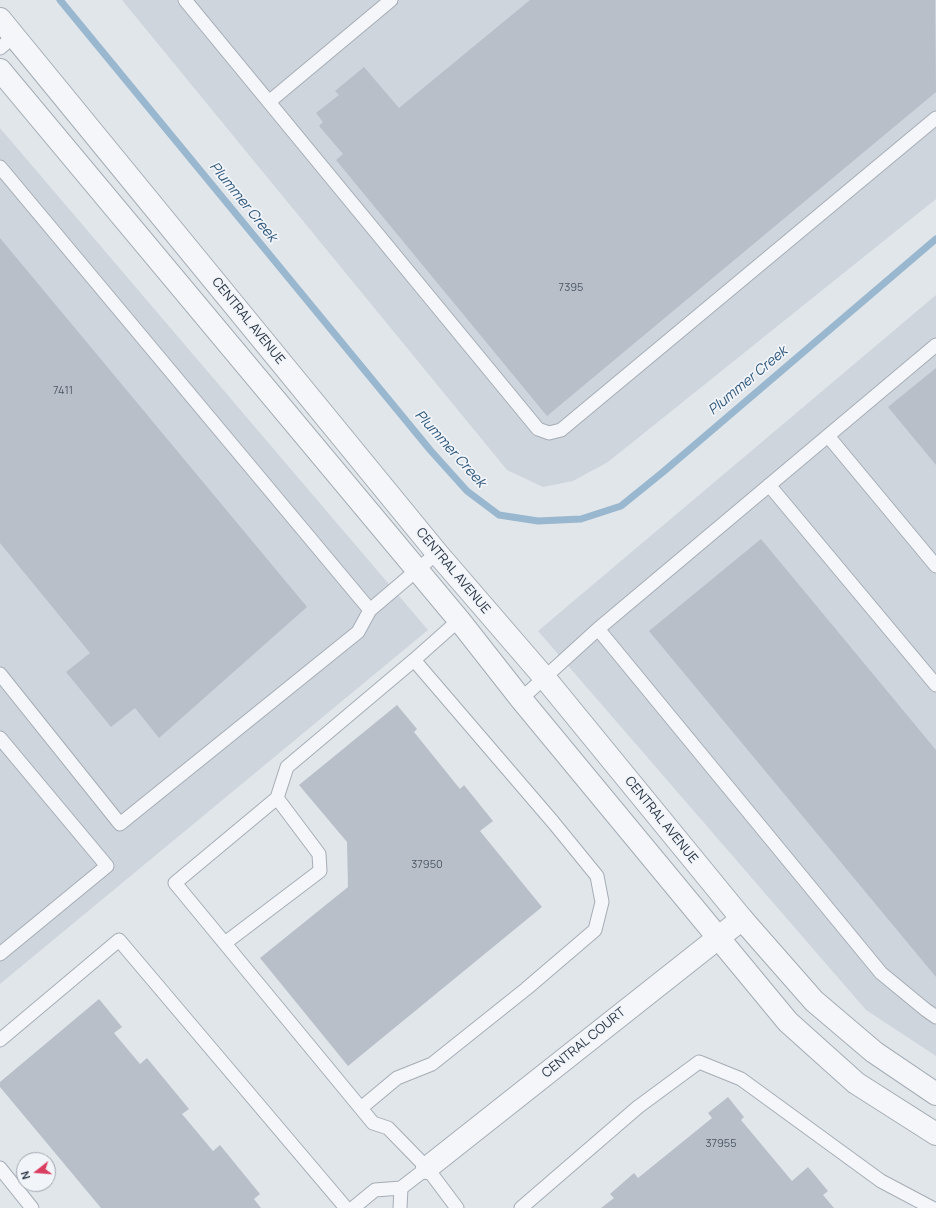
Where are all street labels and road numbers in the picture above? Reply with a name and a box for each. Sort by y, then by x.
street label: CENTRAL AVENUE [208,274,288,368]
street label: CENTRAL AVENUE [413,525,493,617]
street label: CENTRAL AVENUE [621,773,701,867]
street label: CENTRAL COURT [539,1005,629,1081]

